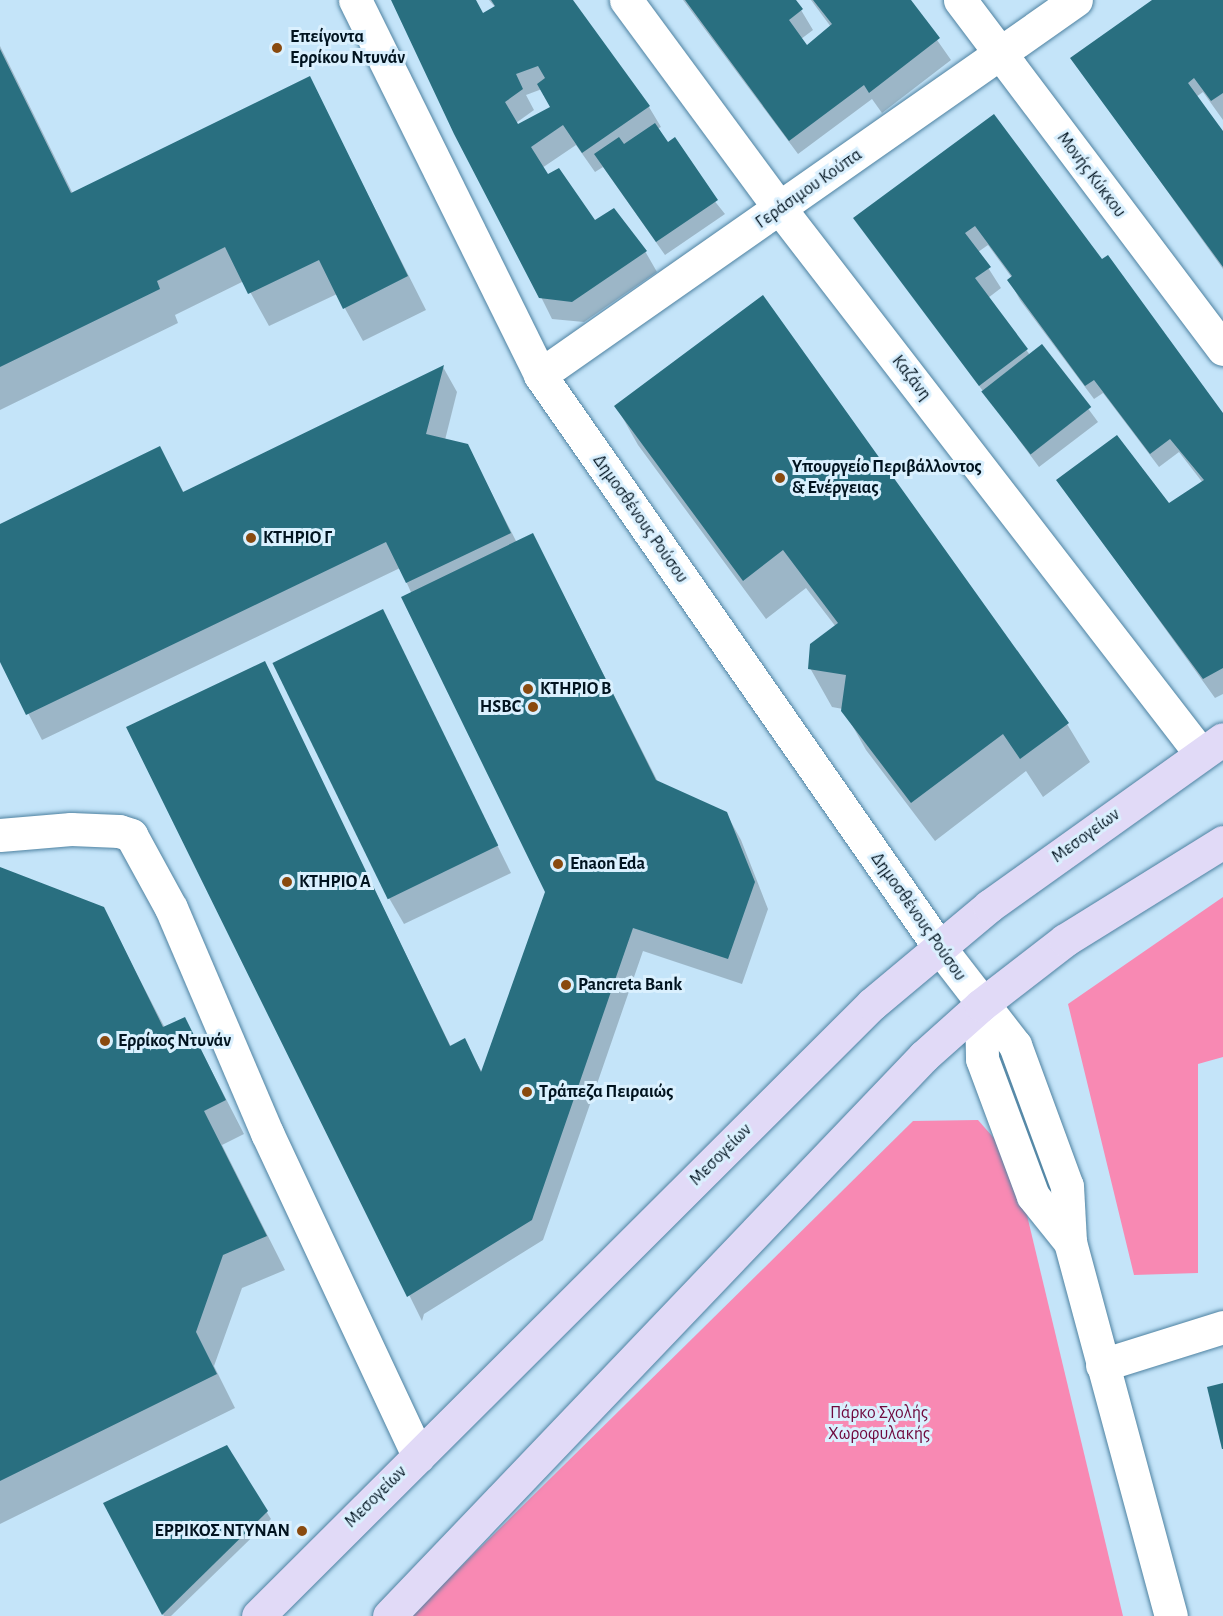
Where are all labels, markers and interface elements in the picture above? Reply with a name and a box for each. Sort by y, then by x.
place label: Επείγοντα Ερρίκου Ντυνάν [290,27,405,70]
marker: Επείγοντα Ερρίκου Ντυνάν [268,39,286,57]
street label: Μονής Κύκκου [1052,128,1130,222]
street label: Γεράσιμου Κούπα [752,144,866,234]
street label: Καζάνη [887,351,935,405]
street label: Δημοσθένους Ρούσου [588,451,692,587]
place label: Υπουργείο Περιβάλλοντος & Ενέργειας [792,457,982,500]
marker: Υπουργείο Περιβάλλοντος & Ενέργειας [773,471,787,485]
place label: ΚΤΗΡΙΟ Γ [263,527,332,549]
marker: ΚΤΗΡΙΟ Γ [244,531,258,545]
place label: ΚΤΗΡΙΟ Β [540,678,611,700]
marker: ΚΤΗΡΙΟ Β [521,682,535,696]
place label: HSBC [480,696,521,718]
marker: HSBC [526,700,540,714]
street label: Μεσογείων [1048,804,1124,868]
street label: Δημοσθένους Ρούσου [866,849,970,985]
place label: Enaon Eda [570,853,645,875]
marker: Enaon Eda [551,857,565,871]
place label: ΚΤΗΡΙΟ Α [299,871,371,893]
marker: ΚΤΗΡΙΟ Α [280,875,294,889]
place label: Pancreta Bank [578,974,682,996]
marker: Pancreta Bank [559,978,573,992]
place label: Ερρίκος Ντυνάν [118,1030,231,1052]
marker: Ερρίκος Ντυνάν [96,1032,114,1050]
place label: Τράπεζα Πειραιώς [539,1081,673,1103]
marker: Τράπεζα Πειραιώς [520,1085,534,1099]
street label: Μεσογείων [685,1119,757,1191]
park label: Πάρκο Σχολής Χωροφυλακής [828,1403,930,1446]
street label: Μεσογείων [340,1461,412,1533]
place label: ΕΡΡΙΚΟΣ ΝΤΥΝΑΝ [155,1520,290,1542]
marker: ΕΡΡΙΚΟΣ ΝΤΥΝΑΝ [295,1524,309,1538]

